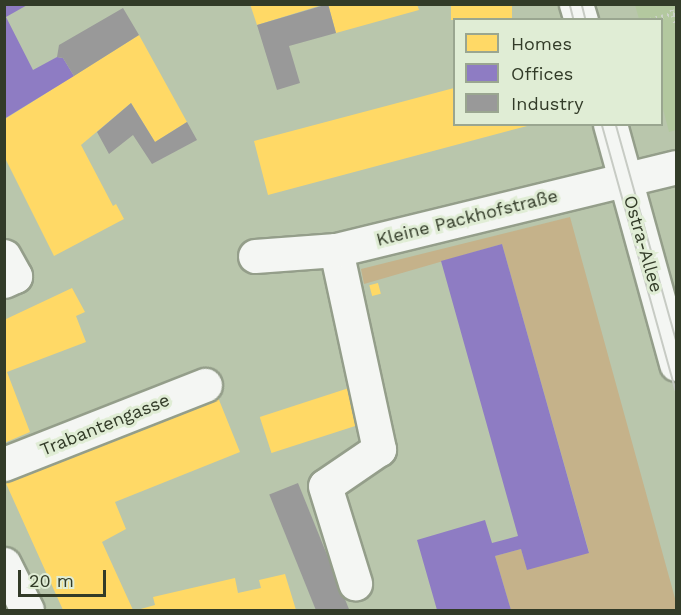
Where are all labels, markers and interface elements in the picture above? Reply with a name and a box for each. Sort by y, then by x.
legend [453,18,663,126]
text: Homes [511,33,572,54]
text: Offices [511,63,573,84]
text: Industry [511,93,583,114]
street label: Kleine Packhofstraße [374,185,560,251]
street label: Ostra-Allee [619,193,667,295]
street label: Trabantengasse [37,389,173,461]
scale bar [21,558,110,596]
text: 20 m [29,570,74,591]

